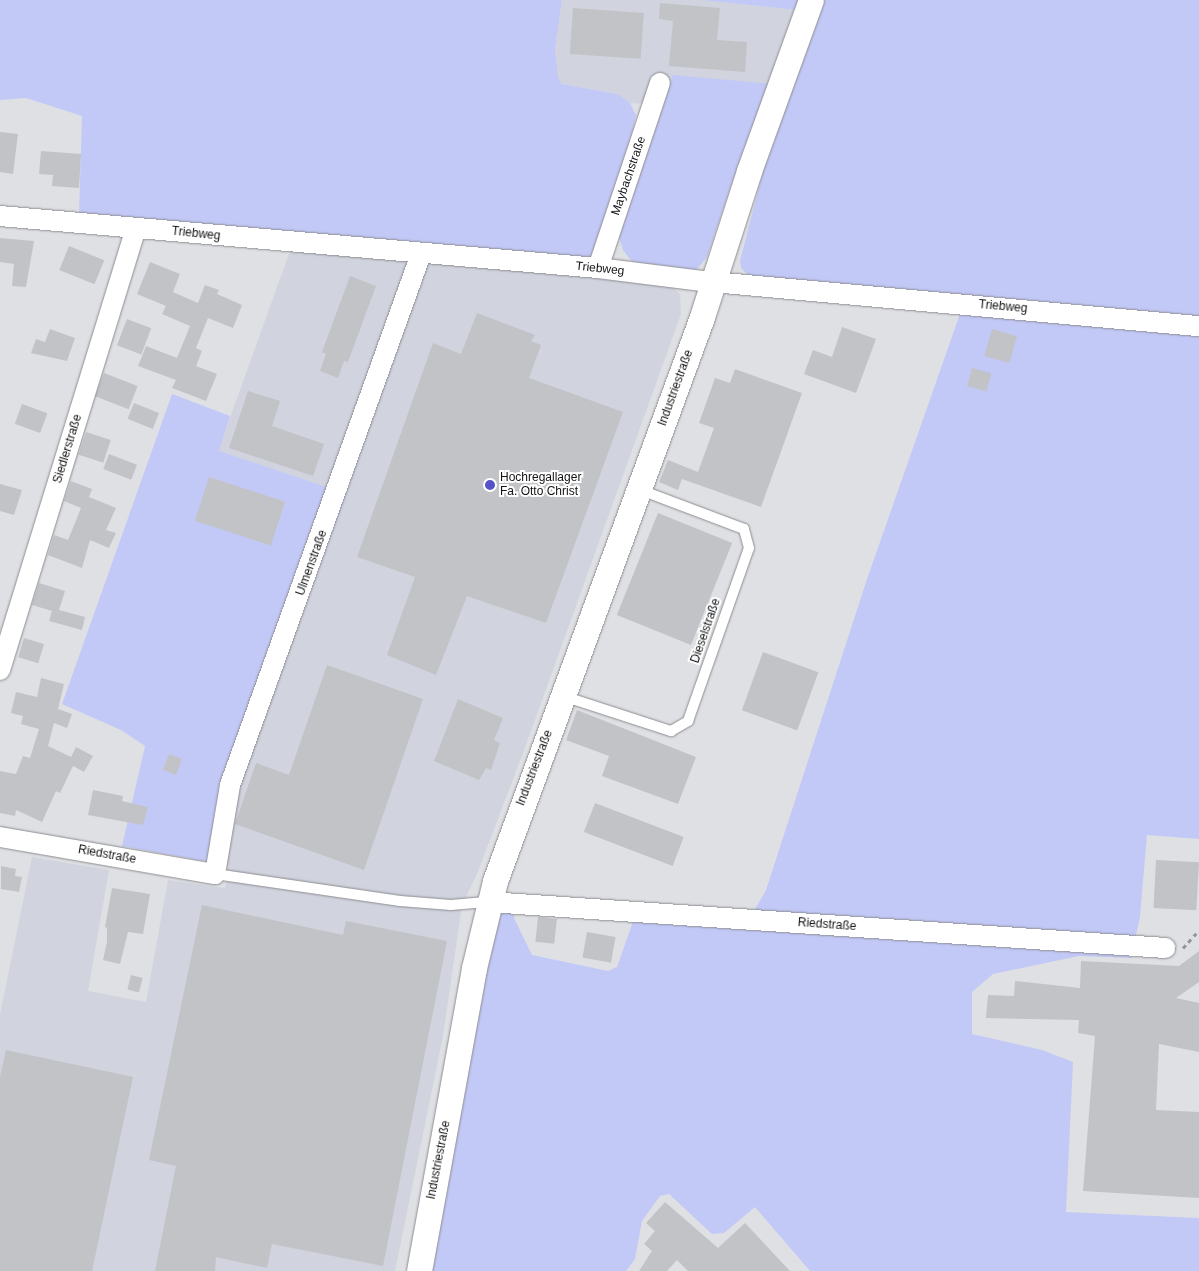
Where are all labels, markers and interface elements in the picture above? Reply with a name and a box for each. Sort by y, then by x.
street label: Maybachstraße [609,135,649,217]
street label: Triebweg [171,224,221,244]
street label: Triebweg [575,259,625,279]
street label: Triebweg [978,298,1028,316]
street label: Industriestraße [656,348,696,428]
street label: Siedlerstraße [51,413,85,485]
place label: Hochregallager Fa. Otto Christ [500,471,581,499]
marker: Hochregallager Fa. Otto Christ [484,479,496,491]
street label: Ulmenstraße [293,528,331,598]
street label: Dieselstraße [688,597,724,665]
street label: Industriestraße [514,728,556,808]
street label: Riedstraße [77,843,137,867]
street label: Riedstraße [797,916,857,934]
street label: Industriestraße [424,1119,454,1201]

